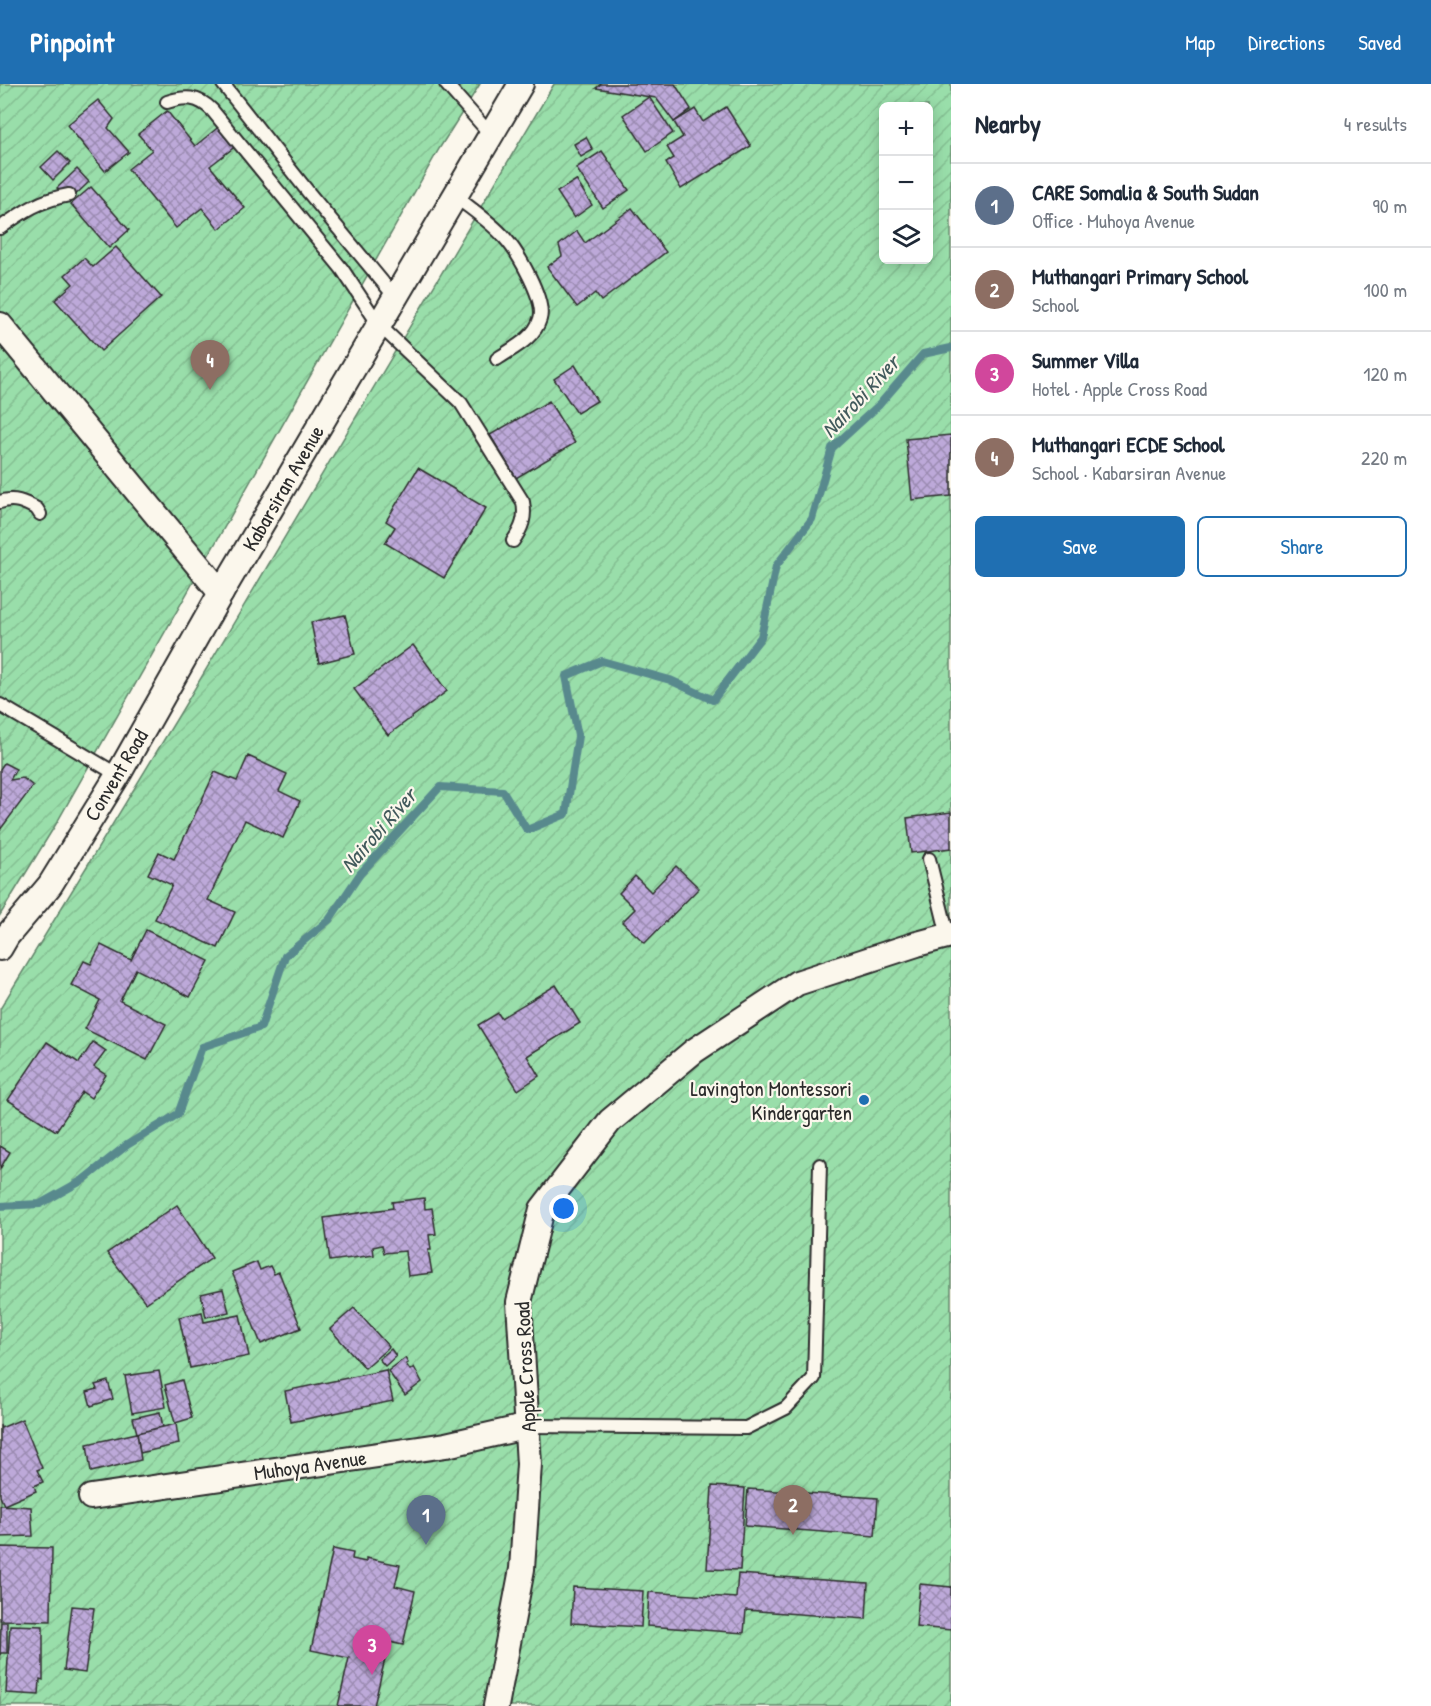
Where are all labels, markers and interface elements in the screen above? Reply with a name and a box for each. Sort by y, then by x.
text: Pinpoint [30,23,114,61]
text: Map [1185,28,1215,57]
text: Directions [1248,28,1325,57]
text: Saved [1358,28,1401,57]
map controls [879,102,933,264]
button: + [879,102,933,156]
text: Nearby [975,106,1041,141]
text: 4 results [1344,110,1407,137]
button: − [879,156,933,210]
text: CARE Somalia & South Sudan [1032,177,1259,207]
text: 1 [991,192,998,219]
text: 90 m [1373,192,1407,219]
text: Office · Muhoya Avenue [1032,207,1195,234]
button: layers [879,210,933,264]
text: Muthangari Primary School [1032,261,1248,291]
text: 2 [990,276,999,303]
text: 100 m [1364,276,1407,303]
text: School [1032,291,1079,318]
pin: 4 [190,340,230,390]
text: Summer Villa [1032,345,1139,375]
water label: Nairobi River [814,346,908,444]
text: 3 [990,360,999,387]
text: 120 m [1363,360,1407,387]
text: Hotel · Apple Cross Road [1032,375,1207,402]
street label: Kabarsiran Avenue [235,420,331,556]
text: Muthangari ECDE School [1032,429,1225,459]
text: 4 [991,444,998,471]
text: 220 m [1361,444,1407,471]
text: School · Kabarsiran Avenue [1032,459,1226,486]
button: Save [975,516,1185,577]
button: Share [1197,516,1407,577]
street label: Convent Road [77,724,155,826]
water label: Nairobi River [333,780,425,879]
place label: Lavington Montessori Kindergarten [691,1074,852,1127]
marker: Lavington Montessori Kindergarten [857,1093,871,1107]
your location [549,1194,578,1223]
street label: Apple Cross Road [507,1301,543,1433]
street label: Muhoya Avenue [252,1443,368,1487]
pin: 2 [774,1486,812,1535]
pin: 1 [406,1496,446,1545]
pin: 3 [352,1626,392,1675]

